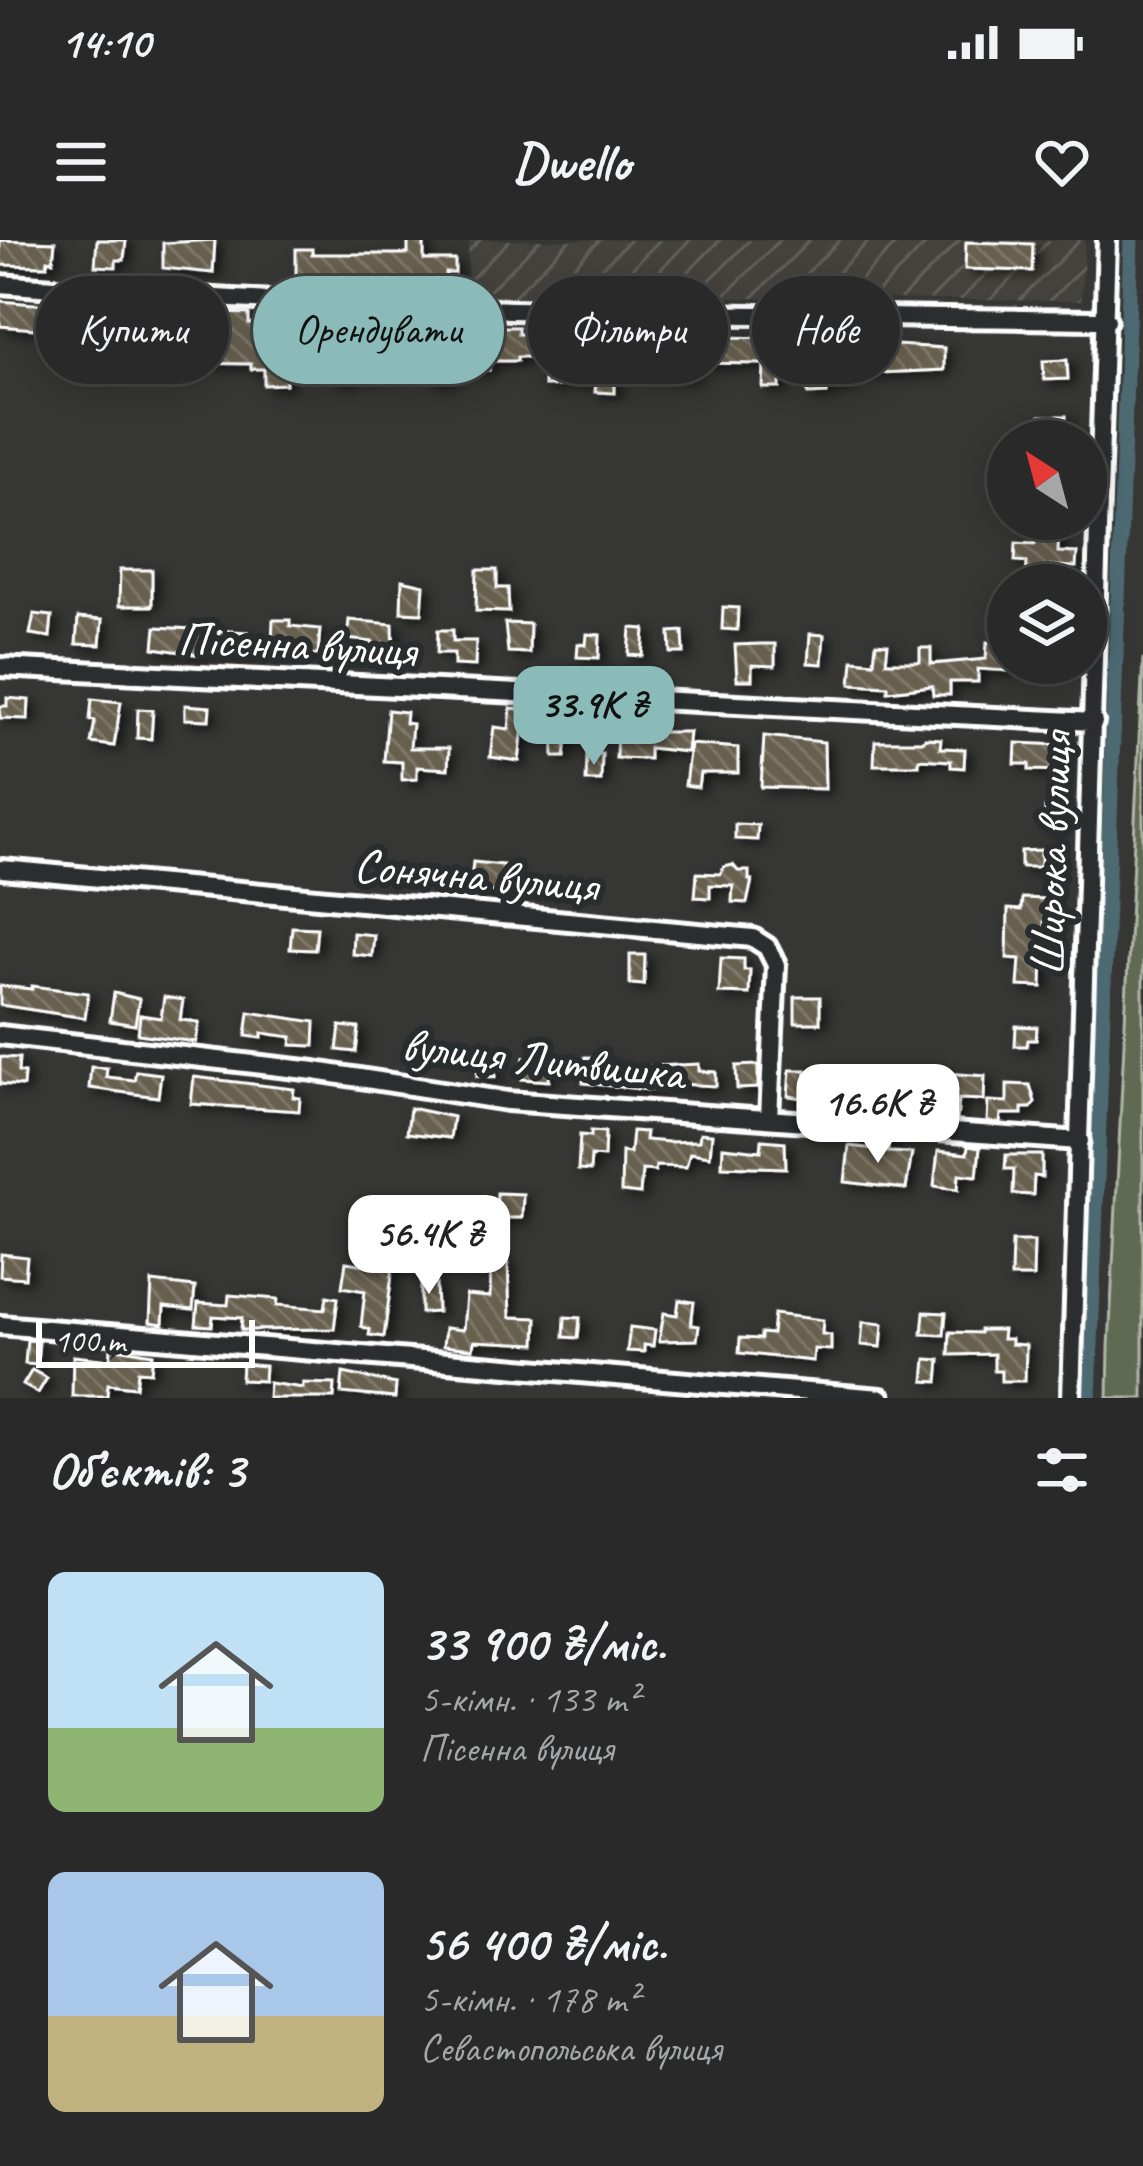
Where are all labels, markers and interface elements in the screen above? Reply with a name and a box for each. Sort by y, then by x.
text: 14:10 [60,14,150,71]
text: Dwello [513,128,630,196]
icon: menu [48,129,114,195]
icon: heart [1029,129,1095,195]
chip: Купити [36,276,229,384]
chip: Орендувати [253,276,504,384]
chip: Фільтри [528,276,728,384]
chip: Нове [752,276,900,384]
north arrow [987,420,1107,540]
map controls [987,420,1107,684]
button: layers [987,564,1107,684]
street label: Пісенна вулиця [177,608,420,680]
pin: 33.9K ₴ [483,666,705,768]
text: 33.9K ₴ [540,680,648,729]
street label: Широка вулиця [1017,727,1085,977]
street label: Сонячна вулиця [352,834,604,916]
street label: вулиця Литвишка [399,1014,691,1104]
pin: 16.6K ₴ [767,1064,989,1166]
text: 16.6K ₴ [823,1078,933,1127]
pin: 56.4K ₴ [318,1195,540,1297]
text: 56.4K ₴ [375,1209,483,1258]
scale bar [36,1314,255,1367]
text: 100 m [54,1320,125,1362]
icon: filters [1029,1437,1095,1503]
text: Об’єктів: 3 [48,1438,245,1502]
text: 33 900 ₴/міс. [420,1611,666,1675]
icon: home [144,1620,288,1764]
text: 5-кімн. · 133 m² [420,1675,638,1724]
text: Пісенна вулиця [420,1724,613,1773]
text: 56 400 ₴/міс. [420,1911,666,1975]
icon: home [144,1920,288,2064]
text: 5-кімн. · 178 m² [420,1975,638,2024]
text: Севастопольська вулиця [420,2024,721,2073]

